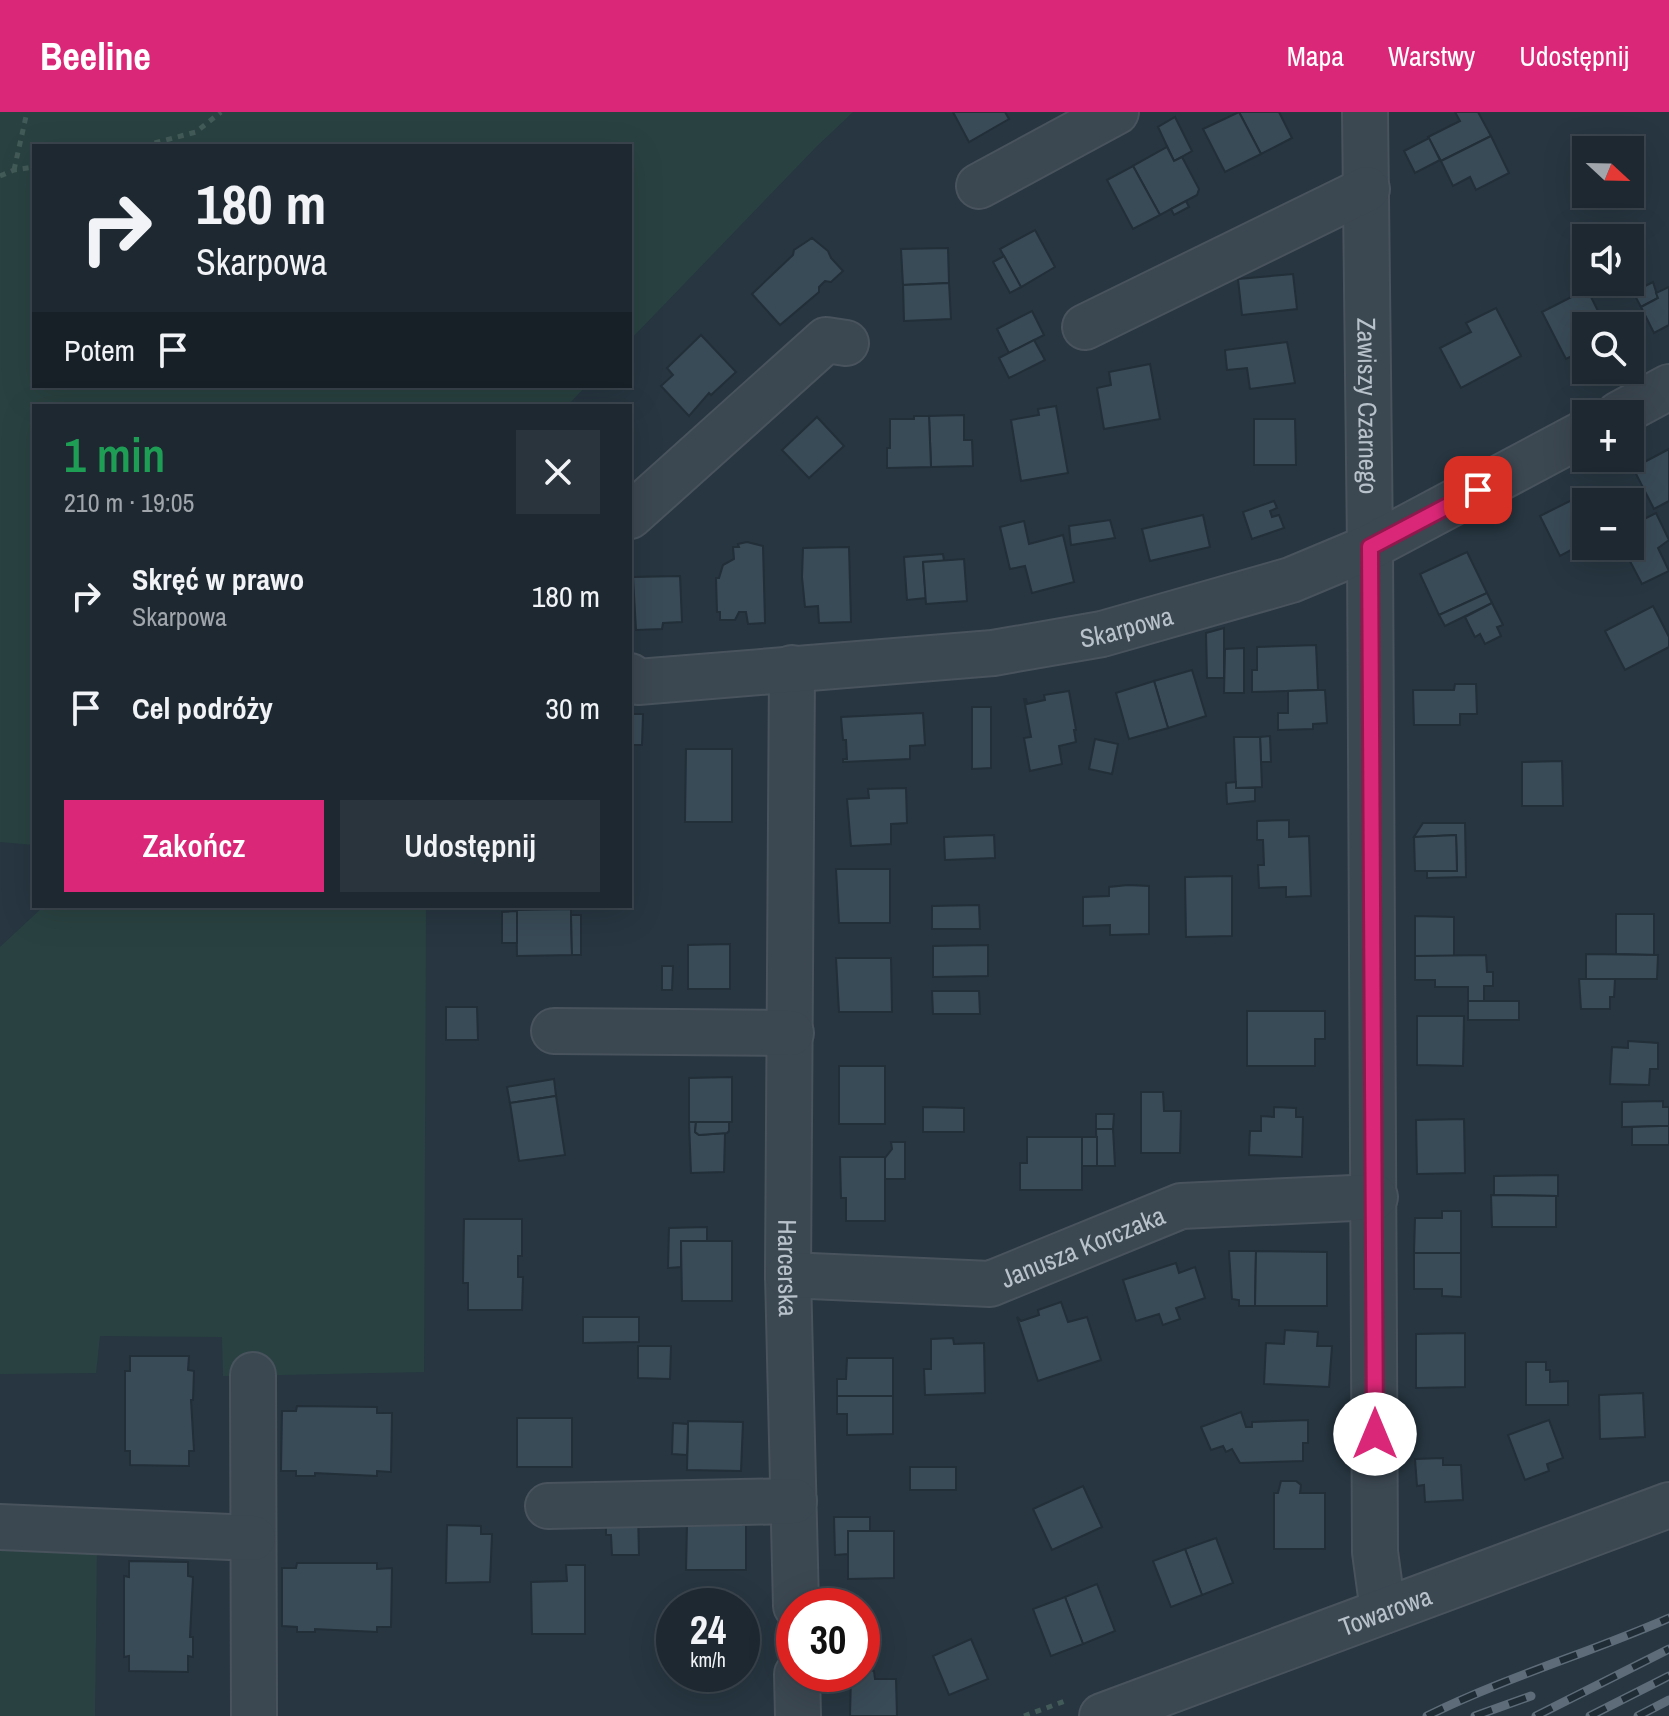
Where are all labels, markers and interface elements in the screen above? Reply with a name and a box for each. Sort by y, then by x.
text: Beeline [40,31,151,82]
text: Mapa [1287,37,1344,75]
text: Warstwy [1388,37,1475,75]
text: Udostępnij [1519,37,1629,75]
north arrow [1572,136,1644,208]
map controls [1572,136,1644,560]
text: 180 m [196,166,326,241]
icon: right [64,176,168,280]
button: sound [1572,224,1644,296]
text: Skarpowa [196,238,327,286]
button: search [1572,312,1644,384]
street label: Zawiszy Czarnego [1350,317,1387,495]
icon: arrive [151,328,195,372]
text: Potem [64,330,135,370]
button: + [1572,400,1644,472]
text: 1 min [64,422,165,487]
button: close [516,430,600,514]
pin [1444,456,1512,524]
icon: arrive [1456,468,1500,512]
text: 210 m · 19:05 [64,485,194,520]
button: − [1572,488,1644,560]
text: Skręć w prawo [132,559,304,599]
icon: right [64,574,108,618]
text: 180 m [532,576,600,616]
street label: Skarpowa [1077,597,1177,655]
text: Skarpowa [132,599,227,634]
icon: arrive [64,686,108,730]
text: Cel podróży [132,688,273,728]
text: 30 m [545,688,600,728]
button: Zakończ [64,800,324,892]
button: Udostępnij [340,800,600,892]
street label: Janusza Korczaka [995,1197,1170,1295]
street label: Harcerska [770,1219,807,1317]
position arrow [1333,1392,1417,1476]
street label: Towarowa [1334,1577,1436,1644]
speed limit sign: 30 [776,1588,880,1692]
text: 24 [690,1603,726,1656]
text: km/h [690,1646,726,1673]

